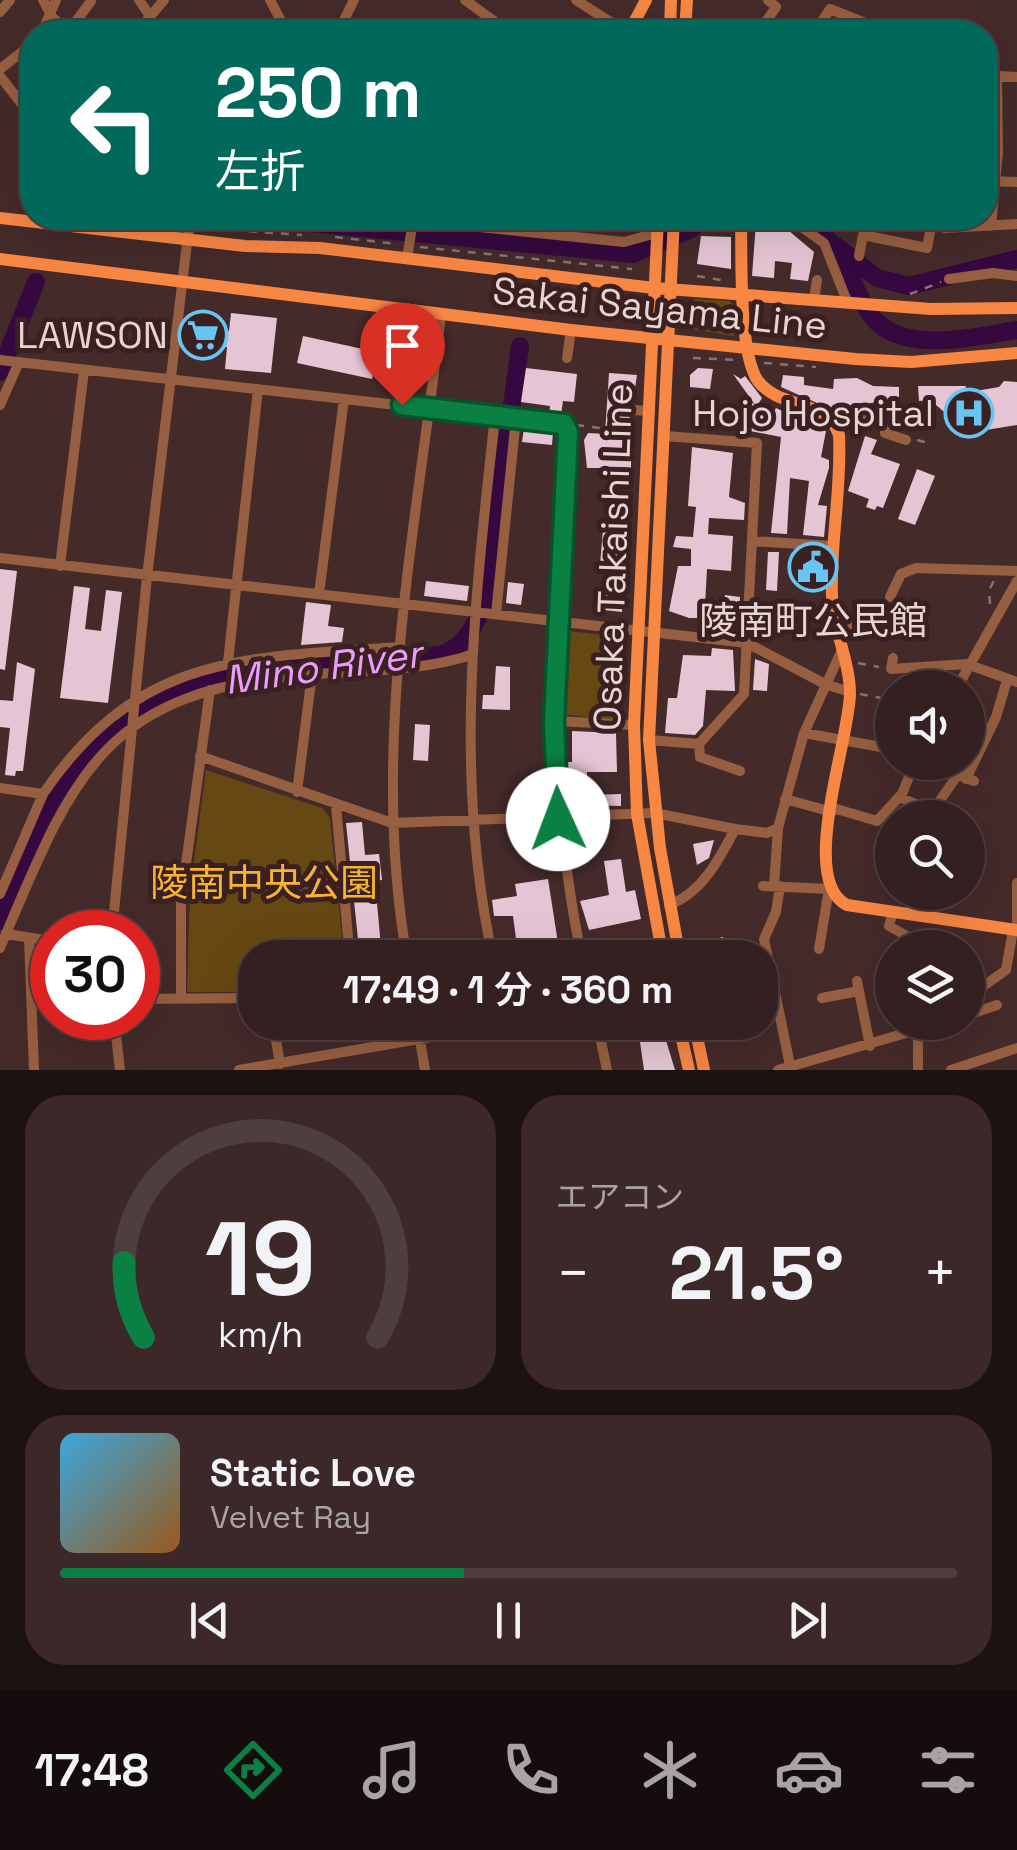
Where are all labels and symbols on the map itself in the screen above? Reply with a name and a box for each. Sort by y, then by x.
street label: Sakai Sayama Line [490,267,830,349]
pin [360,303,445,406]
supermarket icon: LAWSON [177,309,229,361]
place label: LAWSON [17,311,168,359]
street label: Osaka Takaishi Line [583,382,643,732]
hospital icon: Hojo Hospital [943,387,995,439]
place label: Hojo Hospital [692,389,934,437]
public building icon: 陵南町公民館 [787,541,839,593]
place label: 陵南町公民館 [699,597,927,645]
water label: Mino River [221,627,429,706]
position arrow [506,767,610,871]
park label: 陵南中央公園 [150,859,378,907]
speed limit sign: 30 [30,910,160,1040]

